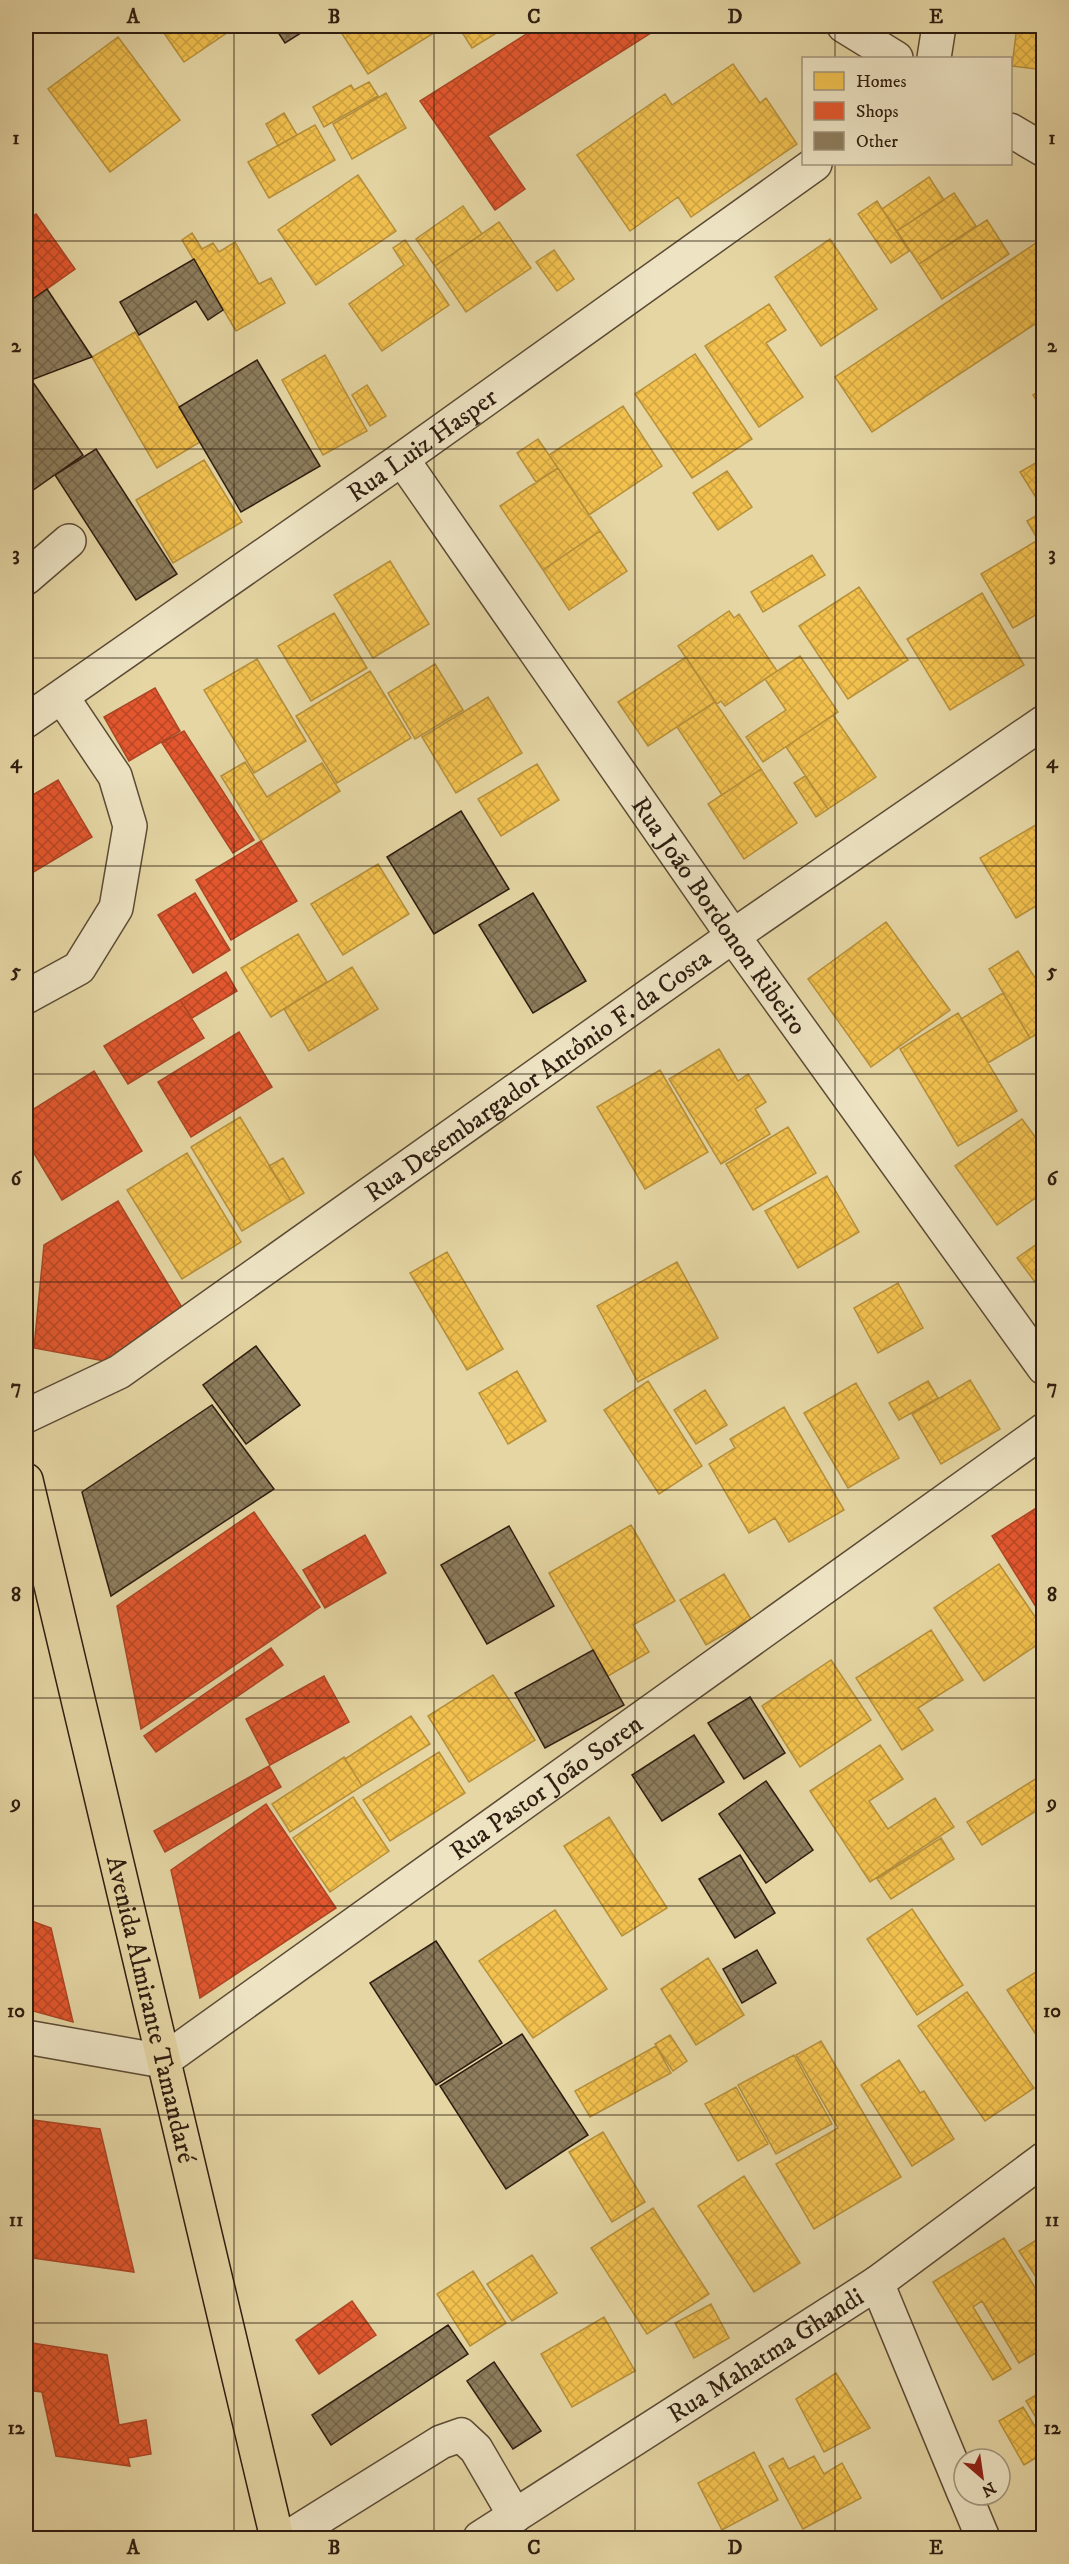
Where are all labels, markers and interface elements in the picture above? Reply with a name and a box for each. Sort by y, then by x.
text: A [126,5,141,30]
text: B [328,5,340,30]
text: C [527,5,541,30]
text: D [728,5,743,30]
text: E [929,5,943,30]
legend [802,57,1012,165]
text: Homes [856,71,907,93]
text: Shops [856,101,899,123]
text: 1 [12,126,20,151]
text: 1 [1048,126,1056,151]
text: Other [856,131,898,153]
text: 2 [11,334,22,359]
text: 2 [1047,334,1058,359]
street label: Rua Luiz Hasper [341,381,505,510]
text: 3 [12,542,20,567]
text: 3 [1048,542,1056,567]
text: 4 [10,750,23,775]
text: 4 [1046,750,1059,775]
street label: Rua João Bordonon Ribeiro [623,791,814,1042]
street label: Rua Desembargador Antônio F. da Costa [359,942,718,1210]
text: 5 [10,959,21,984]
text: 5 [1046,959,1057,984]
text: 6 [11,1167,23,1192]
text: 6 [1047,1167,1059,1192]
text: 7 [11,1375,21,1400]
text: 7 [1047,1375,1057,1400]
text: 8 [11,1583,21,1608]
text: 8 [1047,1583,1057,1608]
street label: Rua Pastor João Soren [444,1708,650,1868]
text: 9 [9,1791,21,1816]
text: 9 [1045,1791,1057,1816]
street label: Avenida Almirante Tamandaré [98,1853,203,2167]
text: 10 [7,1999,25,2024]
text: 10 [1043,1999,1061,2024]
text: 11 [9,2208,23,2233]
text: 11 [1045,2208,1059,2233]
street label: Rua Mahatma Ghandi [662,2281,870,2431]
text: 12 [7,2416,26,2441]
text: 12 [1043,2416,1062,2441]
north arrow [952,2447,1012,2507]
text: N [978,2477,999,2501]
text: A [126,2536,141,2561]
text: B [328,2536,340,2561]
text: C [527,2536,541,2561]
text: D [728,2536,743,2561]
text: E [929,2536,943,2561]

